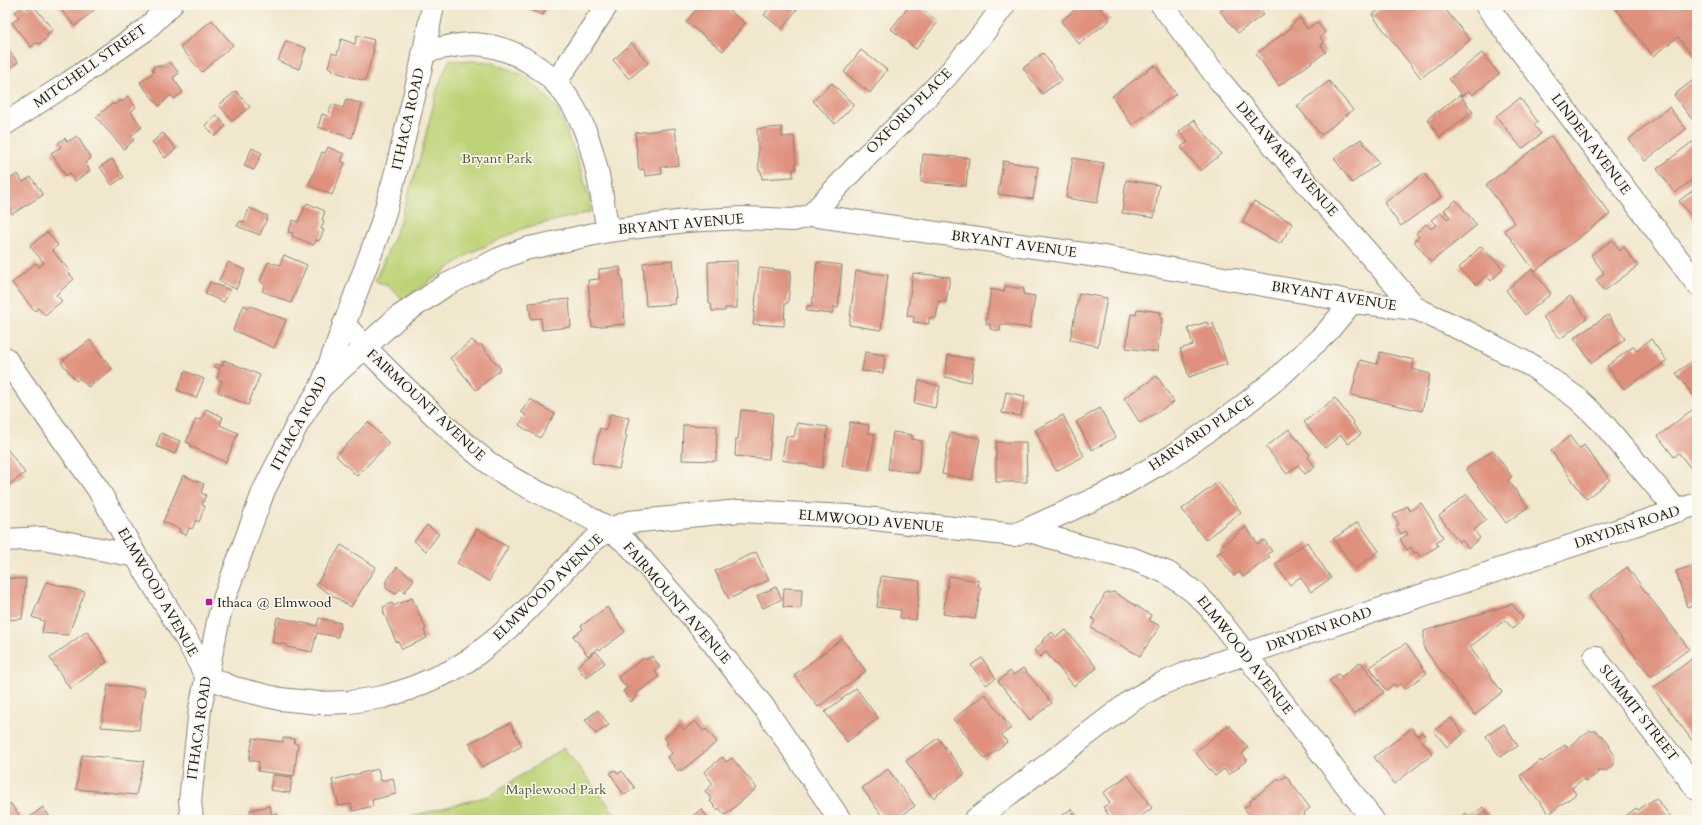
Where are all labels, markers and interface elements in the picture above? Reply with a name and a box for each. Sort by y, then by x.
street label: MITCHELL STREET [29,20,151,112]
street label: OXFORD PLACE [862,64,956,158]
street label: ITHACA ROAD [387,66,429,172]
street label: LINDEN AVENUE [1547,90,1635,199]
street label: DELAWARE AVENUE [1232,97,1343,221]
park label: Bryant Park [461,149,533,168]
street label: BRYANT AVENUE [617,209,745,239]
street label: BRYANT AVENUE [950,226,1078,262]
street label: BRYANT AVENUE [1270,277,1398,315]
street label: FAIRMOUNT AVENUE [362,345,490,465]
street label: ITHACA ROAD [266,373,332,473]
street label: HARVARD PLACE [1145,391,1257,475]
street label: DRYDEN ROAD [1572,501,1682,553]
street label: ELMWOOD AVENUE [797,505,945,537]
street label: ELMWOOD AVENUE [113,524,203,660]
street label: ELMWOOD AVENUE [489,529,607,645]
street label: FAIRMOUNT AVENUE [619,538,736,668]
street label: ELMWOOD AVENUE [1193,592,1298,719]
place label: Ithaca @ Elmwood [217,593,332,612]
marker: Ithaca @ Elmwood [204,597,214,607]
street label: DRYDEN ROAD [1264,602,1374,656]
street label: SUMMIT STREET [1595,661,1683,765]
street label: ITHACA ROAD [182,675,216,781]
park label: Maplewood Park [505,780,607,799]

